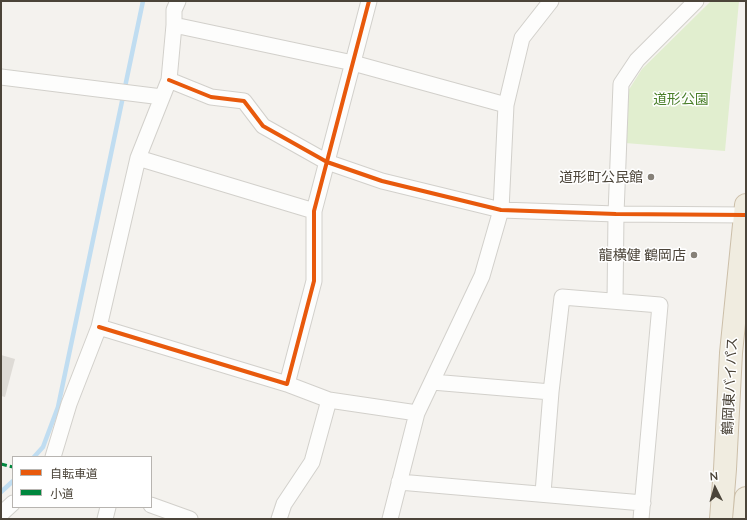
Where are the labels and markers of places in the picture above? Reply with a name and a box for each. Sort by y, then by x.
place label: 道形町公民館 [559,169,643,185]
marker: 道形町公民館 [646,172,656,182]
place label: 龍横健 鶴岡店 [598,247,686,263]
marker: 龍横健 鶴岡店 [689,250,699,260]

